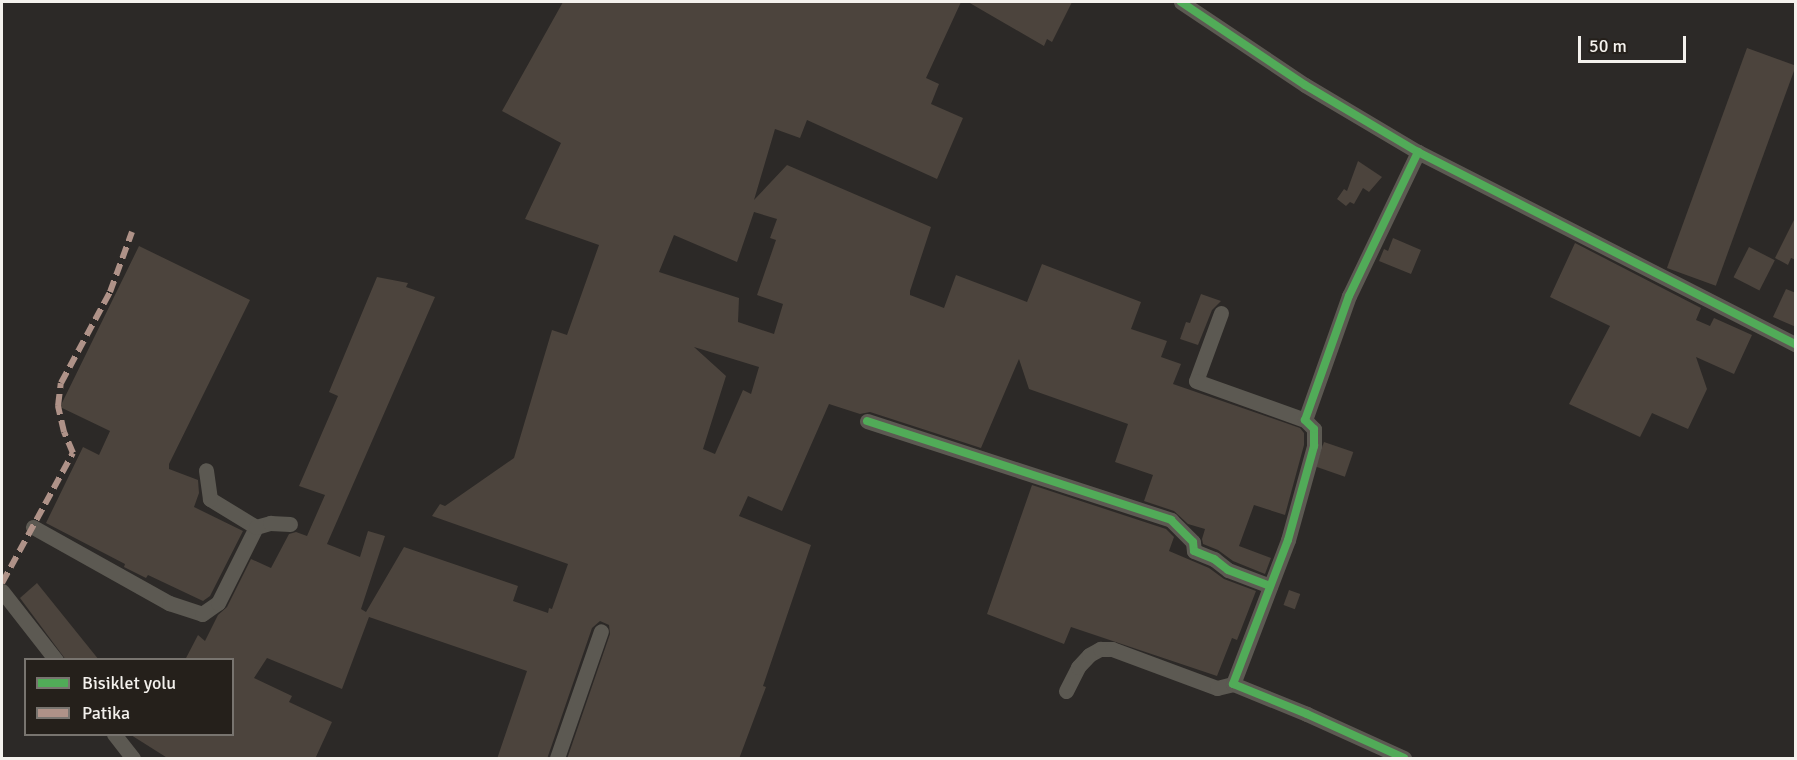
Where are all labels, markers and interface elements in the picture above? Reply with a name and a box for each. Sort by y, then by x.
scale bar [1581,24,1689,62]
text: 50 m [1589,35,1627,57]
legend [24,658,234,736]
text: Bisiklet yolu [82,672,176,694]
text: Patika [82,702,130,724]

